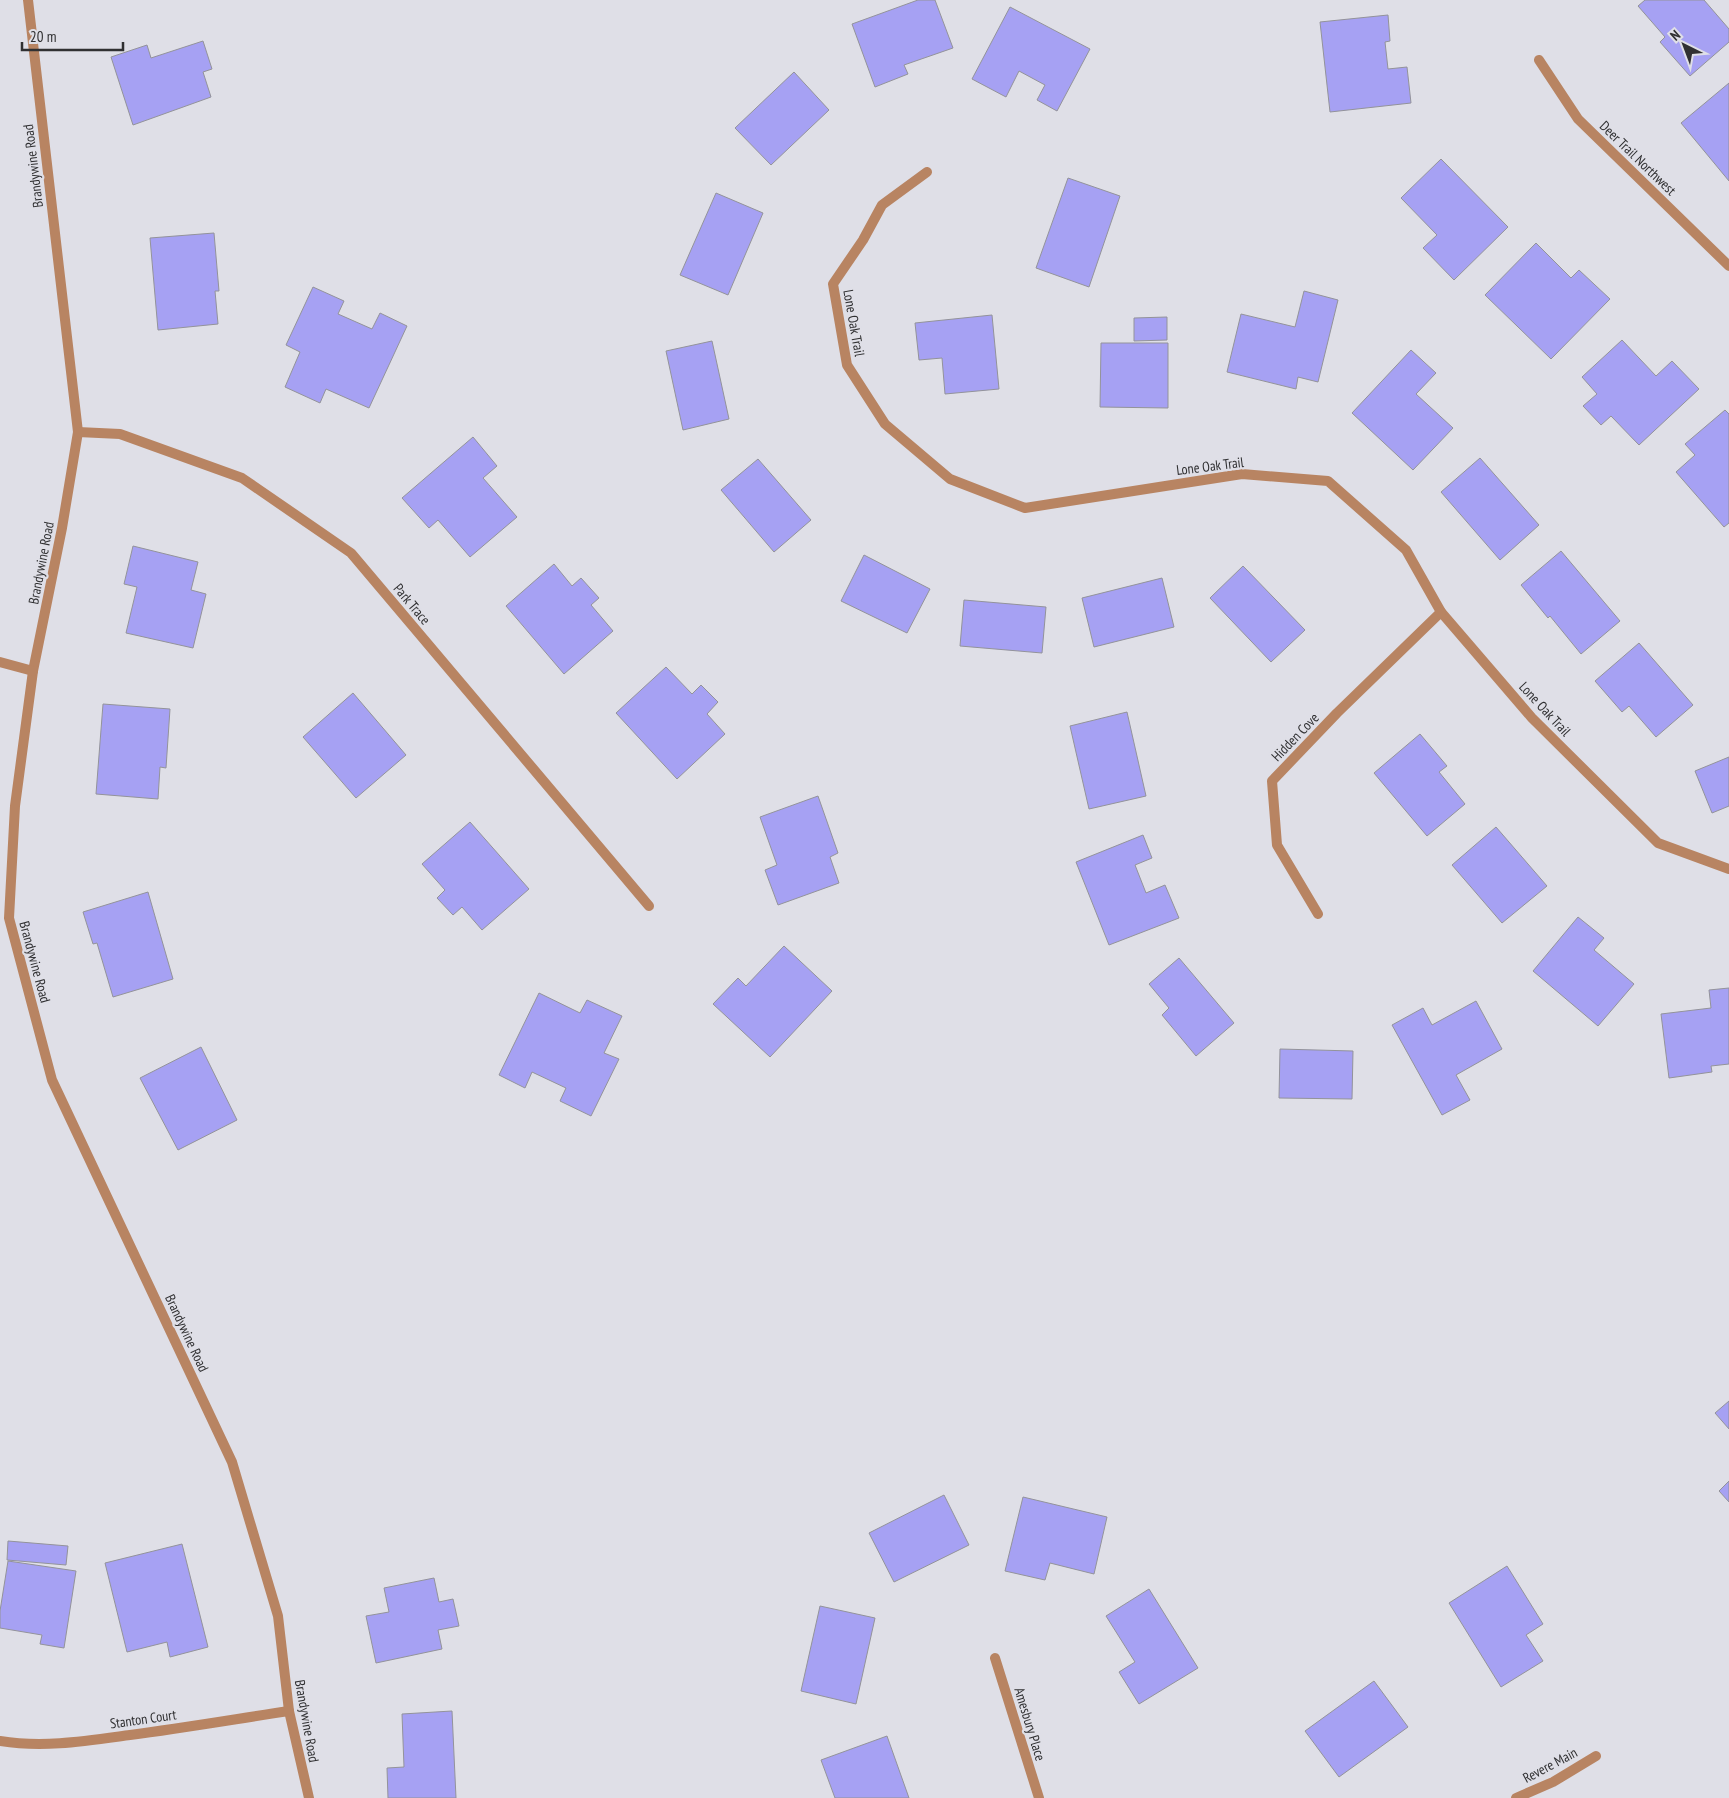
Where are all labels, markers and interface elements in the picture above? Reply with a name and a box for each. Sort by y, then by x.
scale bar [22,20,124,52]
north arrow [1659,20,1709,70]
text: N [1666,26,1684,45]
text: 20 m [30,27,56,46]
street label: Deer Trail Northwest [1596,117,1680,199]
street label: Brandywine Road [19,123,47,209]
street label: Lone Oak Trail [839,288,869,359]
street label: Lone Oak Trail [1175,453,1246,479]
street label: Brandywine Road [24,520,58,606]
street label: Park Trace [390,580,434,628]
street label: Lone Oak Trail [1515,678,1575,741]
street label: Hidden Cove [1267,709,1323,765]
street label: Brandywine Road [15,919,55,1005]
street label: Brandywine Road [161,1291,213,1375]
street label: Brandywine Road [291,1678,323,1764]
street label: Amesbury Place [1010,1685,1050,1763]
street label: Stanton Court [109,1705,177,1733]
street label: Revere Main [1520,1743,1580,1787]

